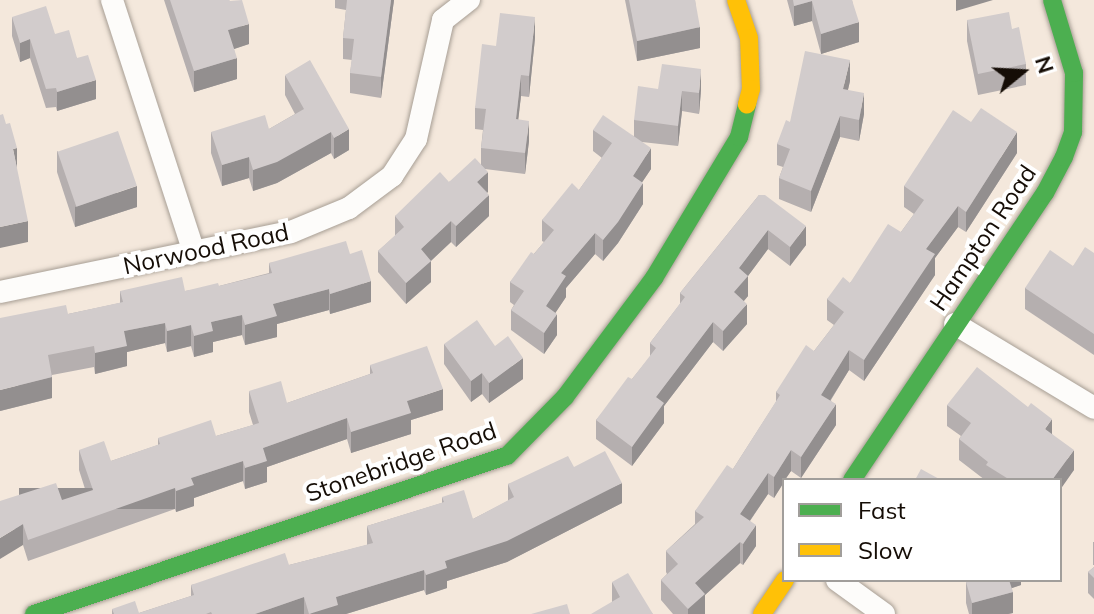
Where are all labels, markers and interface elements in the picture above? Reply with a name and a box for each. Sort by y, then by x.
north arrow [982,32,1062,112]
text: N [1029,52,1061,77]
street label: Hampton Road [924,160,1042,316]
street label: Norwood Road [121,217,291,281]
street label: Stonebridge Road [302,416,500,508]
legend [782,478,1062,582]
text: Fast [858,495,906,525]
text: Slow [858,535,913,565]

